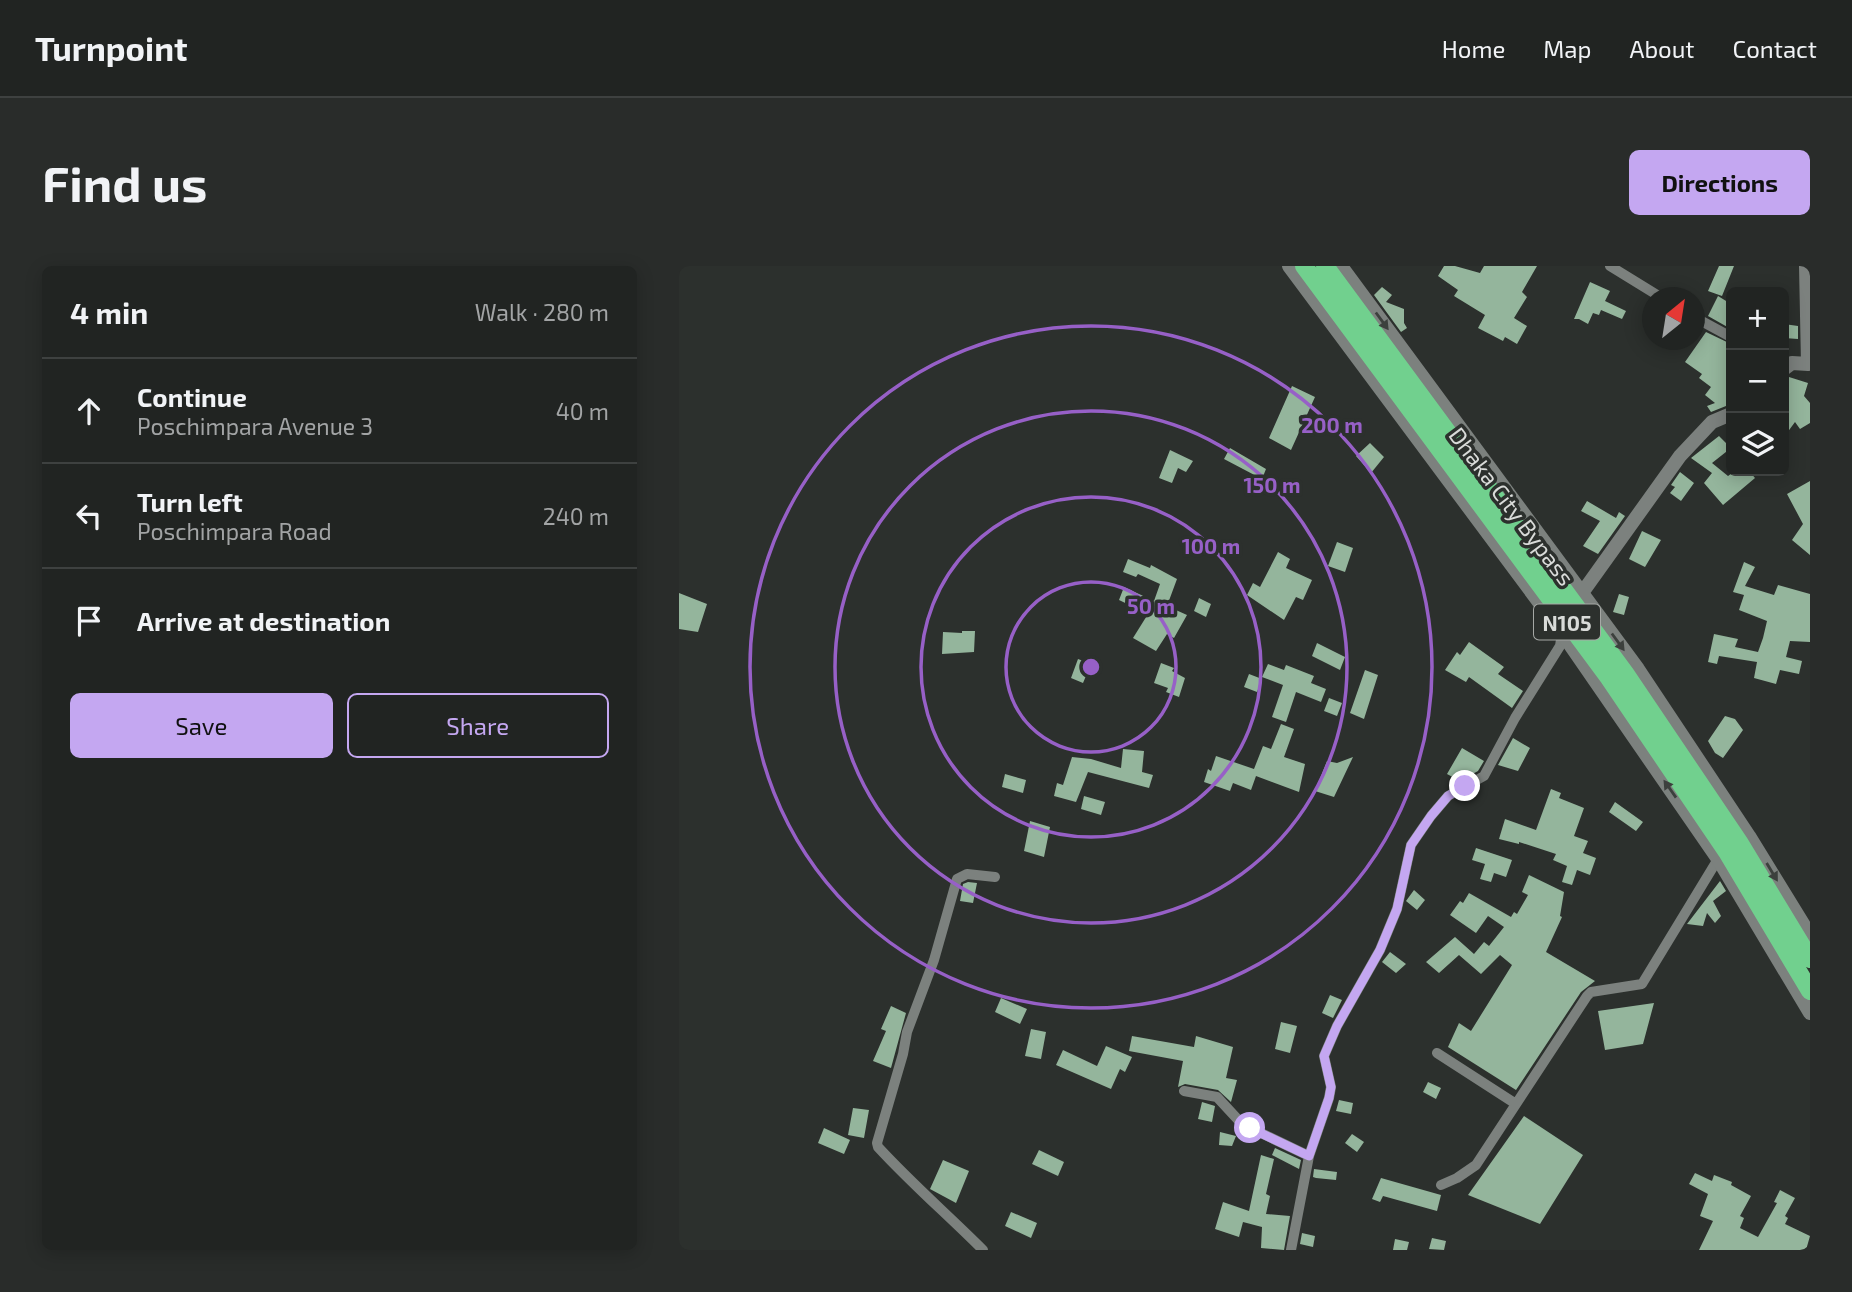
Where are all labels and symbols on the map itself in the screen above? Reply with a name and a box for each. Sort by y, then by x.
north arrow [1642,287,1705,350]
one-way arrow [1374,312,1388,330]
text: 200 m [1301,412,1363,437]
street label: Dhaka City Bypass [1443,421,1581,591]
text: 150 m [1244,472,1300,497]
text: 100 m [1182,533,1240,558]
text: 50 m [1127,593,1175,618]
road number: N105 [1534,604,1600,640]
one-way arrow [1611,633,1625,651]
centre of rings [1079,655,1103,679]
route end [1449,770,1480,801]
one-way arrow [1664,780,1677,799]
one-way arrow [1765,863,1778,882]
route start [1234,1112,1265,1143]

